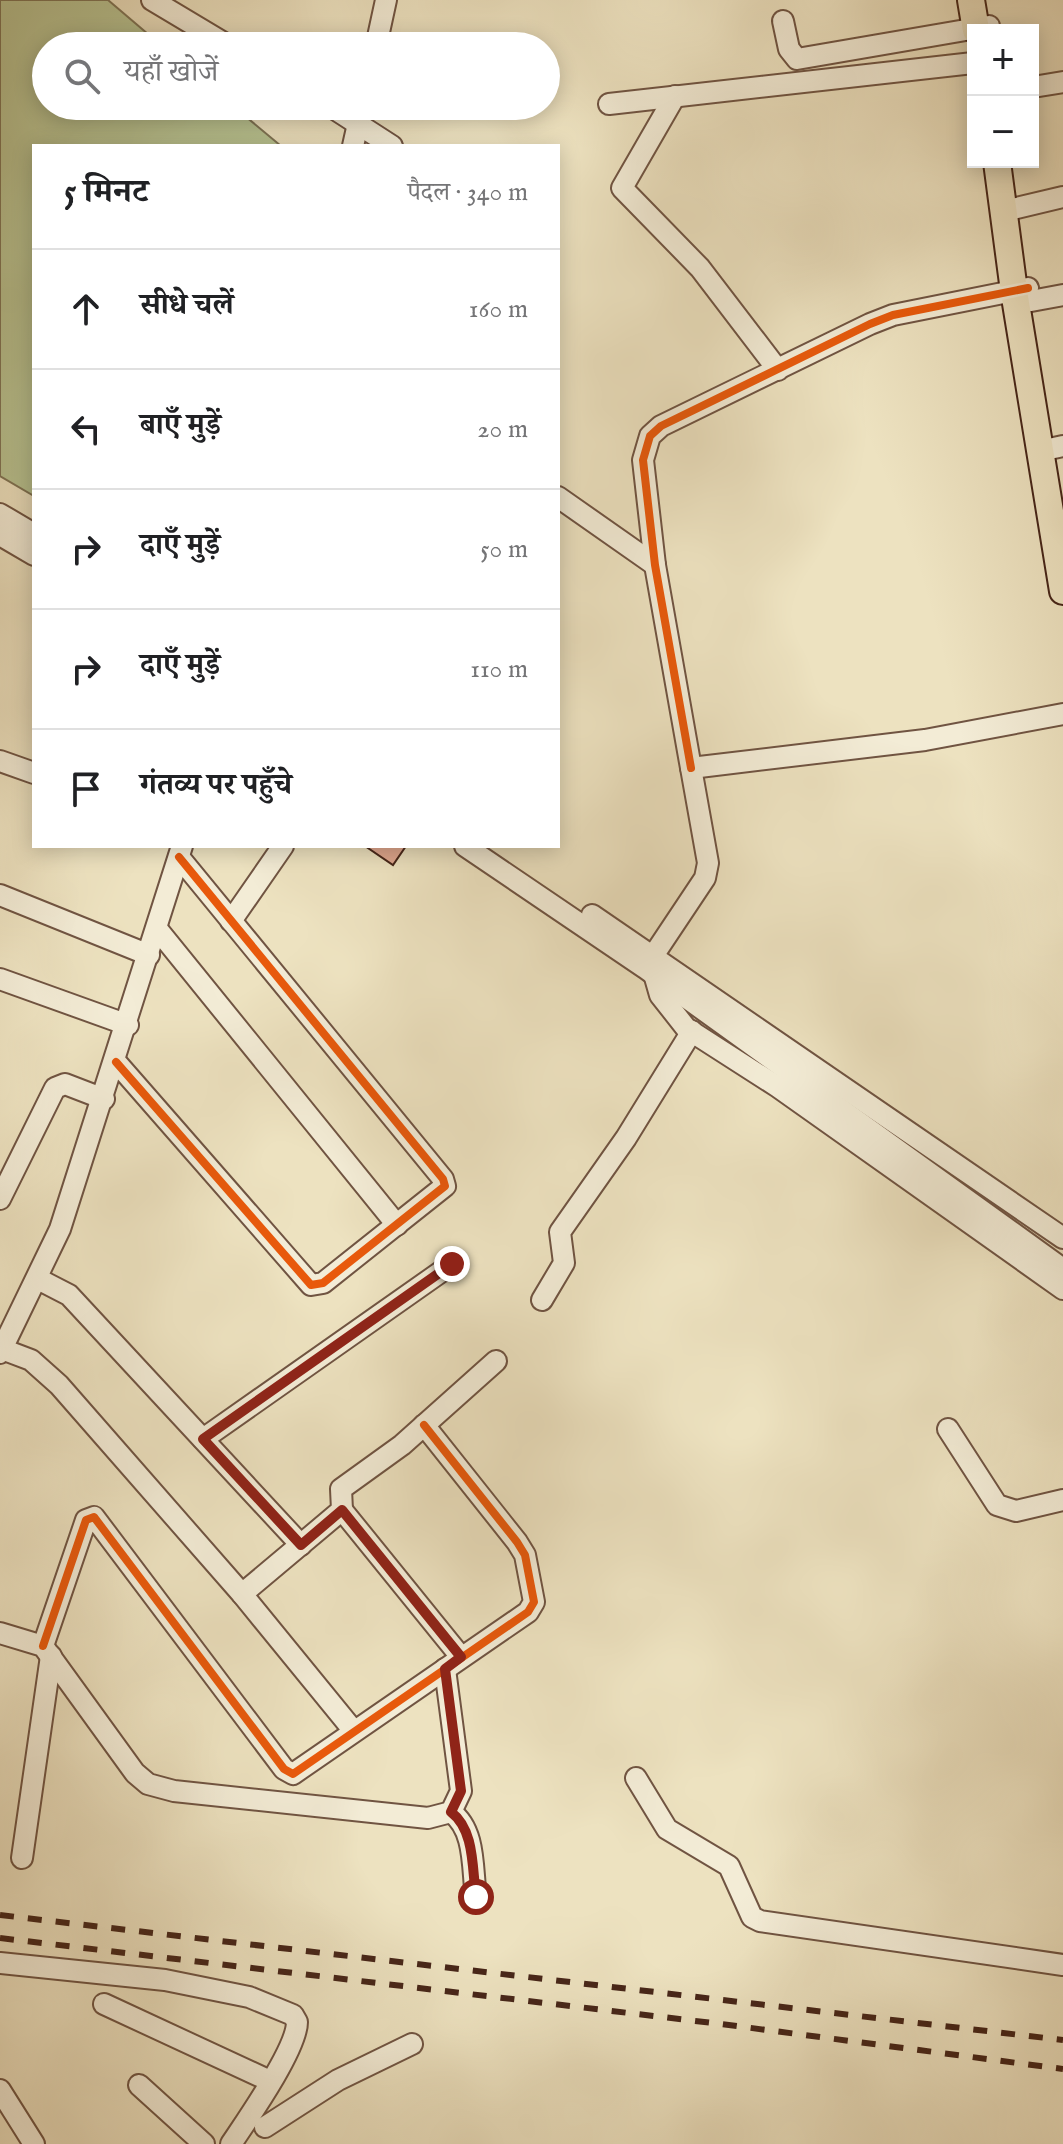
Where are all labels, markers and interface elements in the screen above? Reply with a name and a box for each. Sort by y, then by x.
map controls [967,24,1039,168]
button: + [967,24,1039,96]
search box [32,32,560,120]
icon: search [60,54,104,98]
text: यहाँ खोजें [124,54,218,92]
button: − [967,96,1039,168]
text: 5 मिनट [64,171,148,214]
text: पैदल · 340 m [407,176,528,209]
icon: ahead [64,287,108,331]
text: सीधे चलें [140,287,234,325]
text: 160 m [469,293,528,326]
icon: left [64,407,108,451]
text: बाएँ मुड़ें [140,407,221,445]
text: 20 m [477,413,528,446]
icon: right [64,527,108,571]
text: दाएँ मुड़ें [140,527,220,565]
text: 50 m [480,533,528,566]
icon: right [64,647,108,691]
text: दाएँ मुड़ें [140,647,220,685]
text: 110 m [470,653,528,686]
icon: arrive [64,767,108,811]
text: गंतव्य पर पहुँचे [140,767,292,805]
route end [434,1246,470,1282]
route start [458,1879,494,1915]

